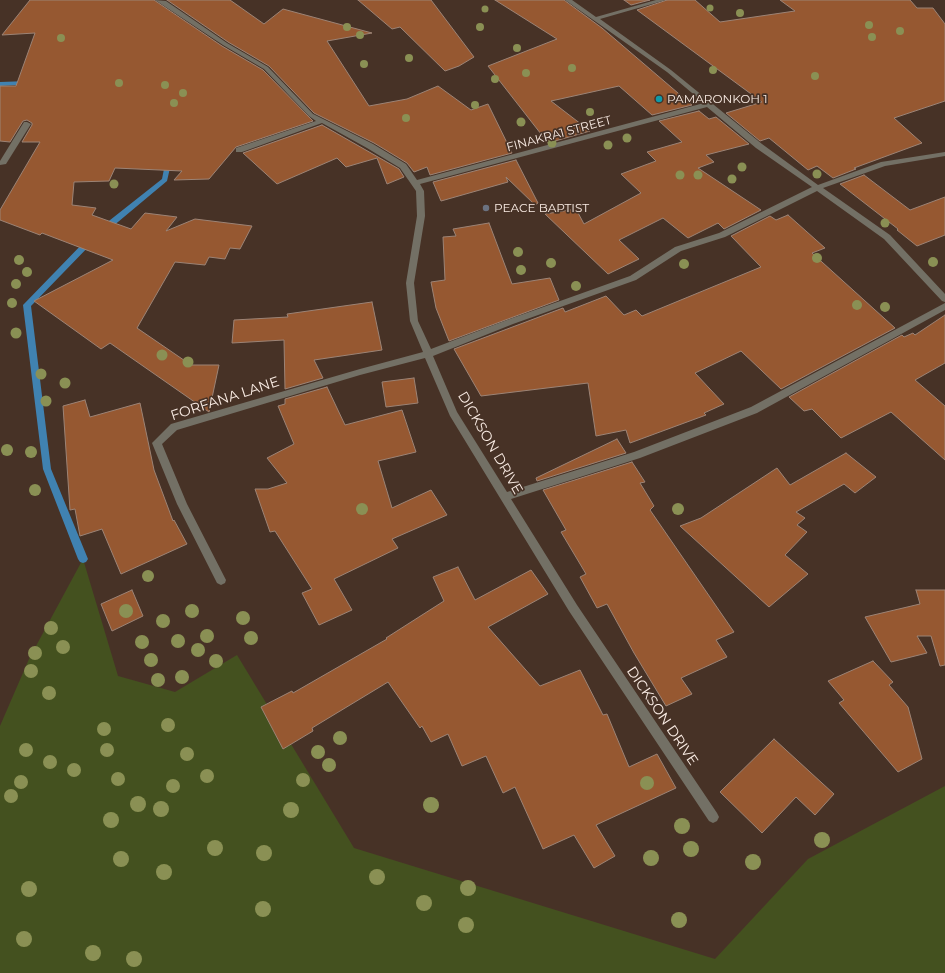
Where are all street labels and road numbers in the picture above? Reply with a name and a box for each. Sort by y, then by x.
street label: FINAKRA1 STREET [505,113,613,155]
street label: FORFANA LANE [169,374,281,424]
street label: DICKSON DRIVE [454,389,526,497]
street label: DICKSON DRIVE [623,663,701,769]

